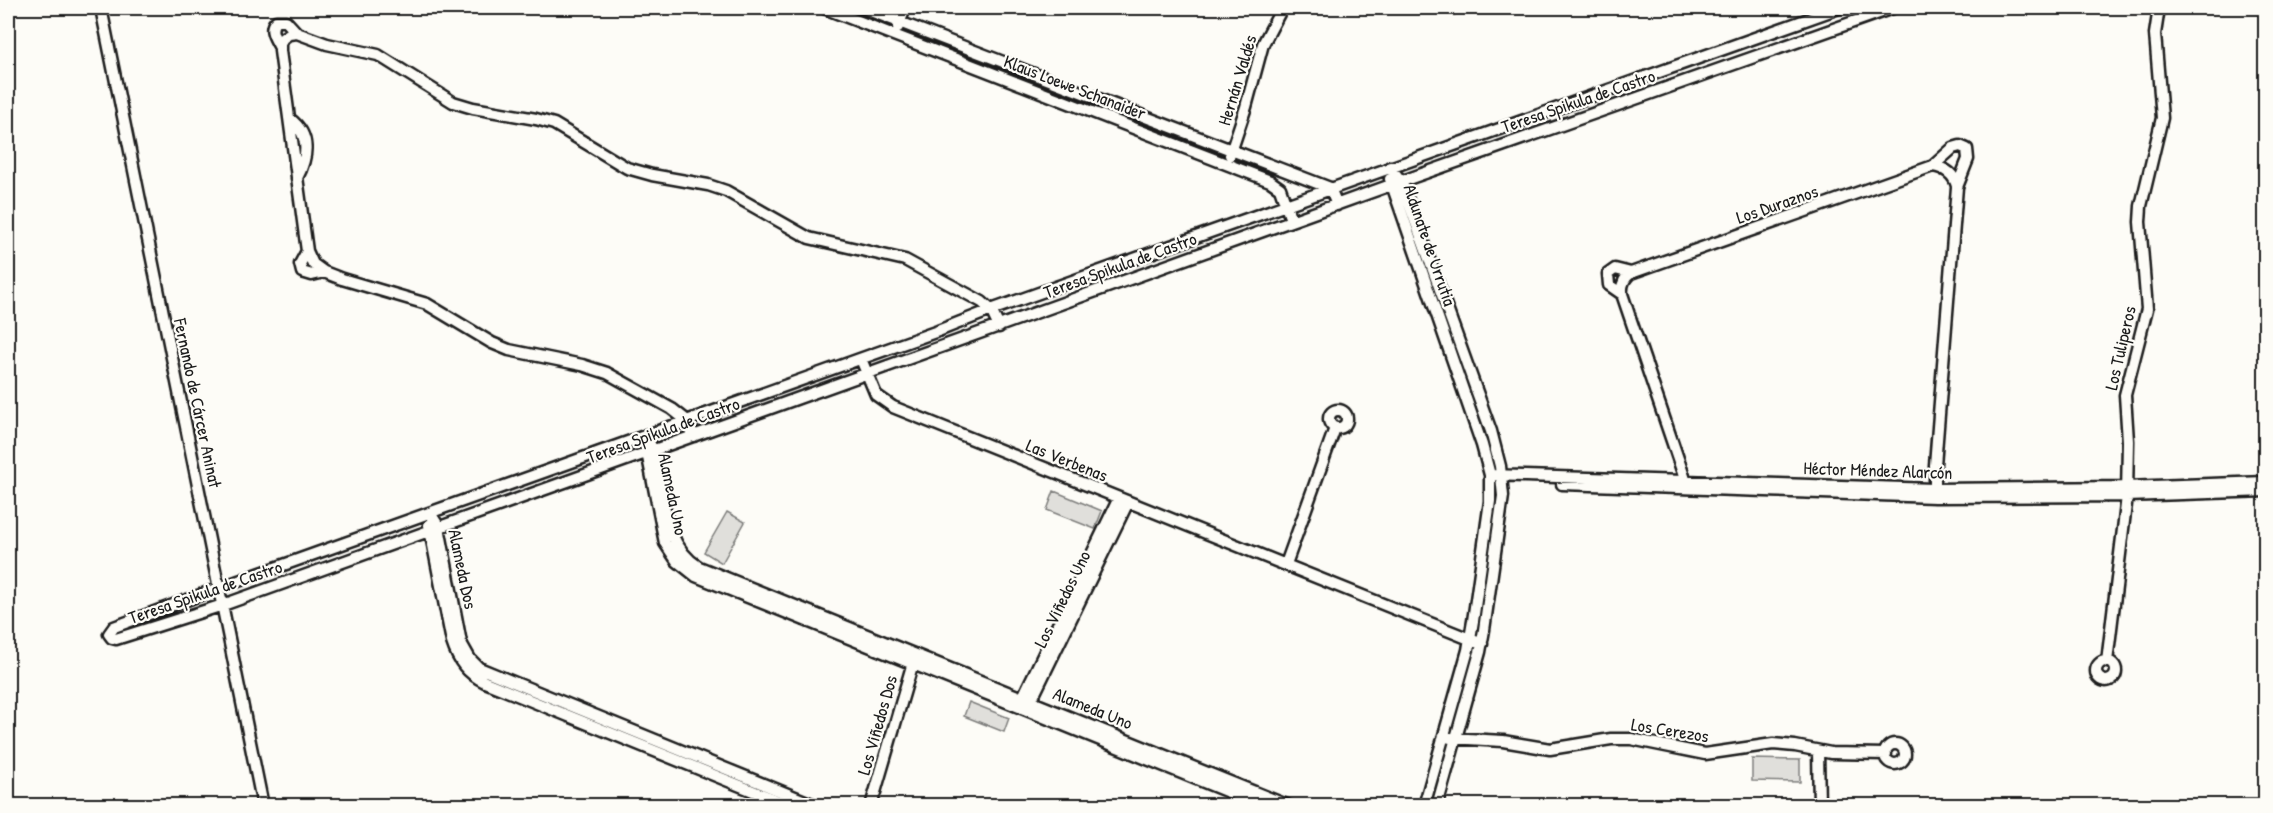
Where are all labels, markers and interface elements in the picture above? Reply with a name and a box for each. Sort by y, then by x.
street label: Hernán Valdés [1211,32,1263,128]
street label: Klaus Loewe Schanaider [1000,48,1150,126]
street label: Teresa Spikula de Castro [1498,63,1658,139]
street label: Los Duraznos [1733,178,1821,230]
street label: Aldunate de Urrutia [1397,181,1463,309]
street label: Teresa Spikula de Castro [1040,226,1200,304]
street label: Los Tuliperos [2098,303,2142,392]
street label: Fernando de Cárcer Aninat [168,315,228,491]
street label: Teresa Spikula de Castro [583,391,743,469]
street label: Las Verbenas [1023,432,1111,488]
street label: Alameda Uno [652,451,694,537]
street label: Héctor Méndez Alarcón [1803,455,1953,485]
street label: Alameda Dos [442,527,484,611]
street label: Los Viñedos Uno [1028,546,1096,652]
street label: Teresa Spikula de Castro [125,554,285,630]
street label: Los Viñedos Dos [851,672,903,778]
street label: Alameda Uno [1050,681,1136,735]
street label: Los Cerezos [1630,712,1711,748]

